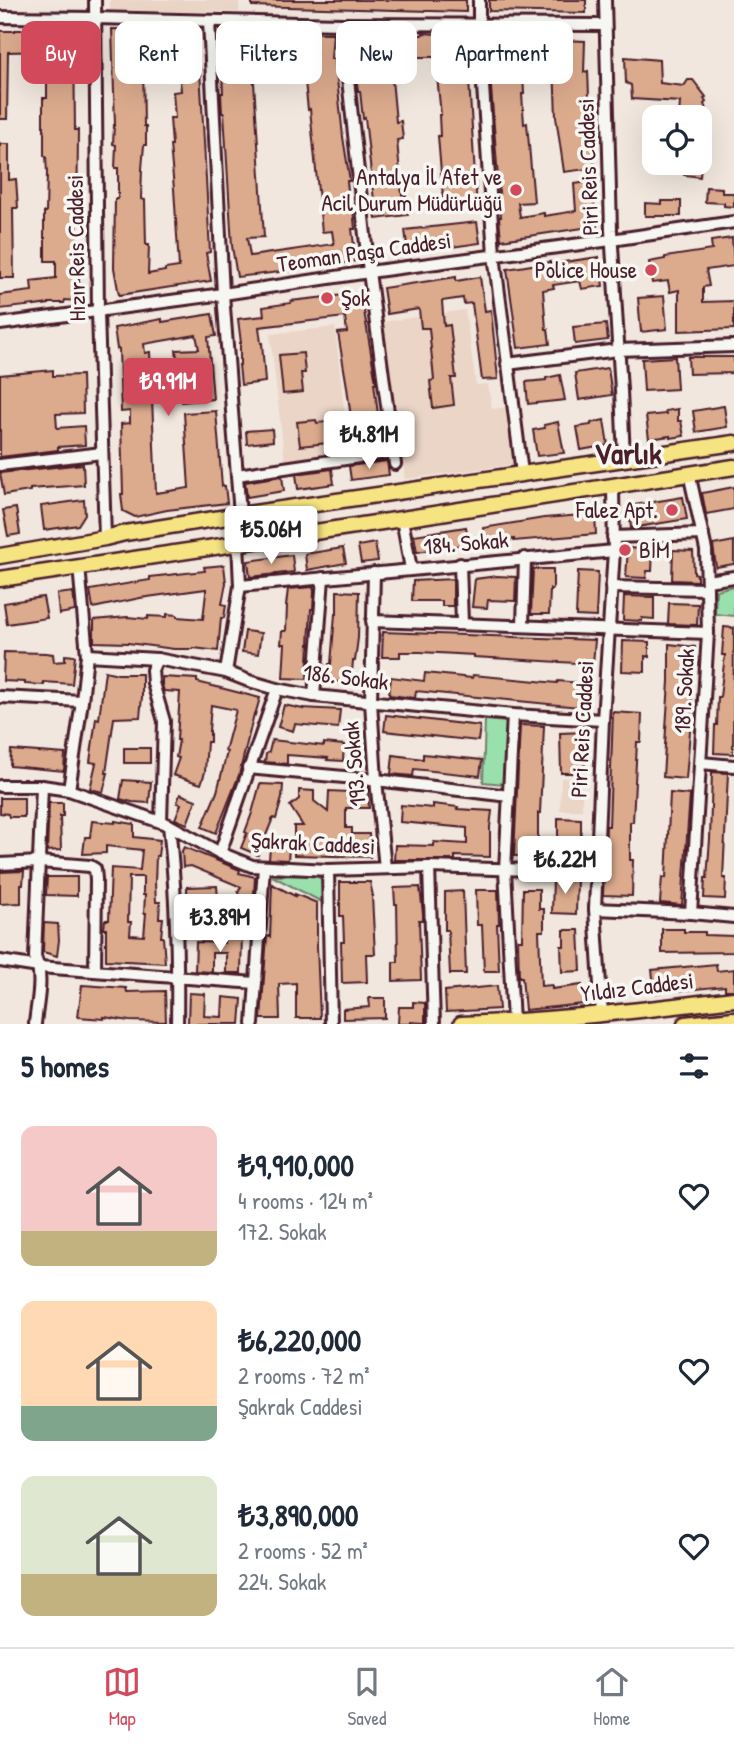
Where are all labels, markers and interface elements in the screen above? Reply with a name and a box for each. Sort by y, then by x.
chip: Buy [21,21,101,84]
chip: Rent [115,21,202,84]
chip: Filters [216,21,322,84]
chip: New [336,21,417,84]
chip: Apartment [431,21,573,84]
street label: Piri Reis Caddesi [570,98,605,236]
map controls [642,105,712,175]
button: locate [642,105,712,175]
place label: Antalya İl Afet ve Acil Durum Müdürlüğü [322,161,502,218]
street label: Hızır Reis Caddesi [59,174,92,322]
marker: Antalya İl Afet ve Acil Durum Müdürlüğü [508,182,524,198]
street label: Teoman Paşa Caddesi [275,224,453,279]
place label: Police House [535,254,637,285]
marker: Police House [643,262,659,278]
place label: Şok [341,282,371,313]
marker: Şok [319,290,335,306]
pin: ₺9.91M [111,358,225,418]
text: ₺9.91M [140,365,197,396]
pin: ₺4.81M [312,412,426,471]
text: ₺4.81M [340,418,398,449]
district label: Varlık [594,433,662,473]
place label: Falez Apt. [575,494,658,525]
marker: Falez Apt. [664,502,680,518]
pin: ₺5.06M [214,506,328,566]
text: ₺5.06M [241,513,301,544]
street label: 184. Sokak [422,523,510,562]
place label: BİM [639,534,670,565]
marker: BİM [617,542,633,558]
street label: 189. Sokak [666,647,701,734]
street label: 186. Sokak [302,656,391,697]
street label: Piri Reis Caddesi [562,660,601,798]
street label: 193. Sokak [334,720,373,808]
street label: Şakrak Caddesi [250,824,376,861]
pin: ₺6.22M [508,836,622,896]
text: ₺6.22M [534,843,596,874]
pin: ₺3.89M [163,894,277,954]
text: ₺3.89M [190,901,250,932]
street label: Yıldız Caddesi [579,964,695,1009]
text: 5 homes [21,1046,109,1086]
icon: filters [675,1047,713,1085]
text: ₺9,910,000 [238,1145,354,1185]
icon: home [77,1154,161,1238]
icon: heart [675,1177,713,1215]
text: 4 rooms · 124 m² [238,1185,373,1216]
text: 172. Sokak [238,1216,327,1247]
text: ₺6,220,000 [238,1320,361,1360]
icon: home [77,1329,161,1413]
icon: heart [675,1352,713,1390]
text: 2 rooms · 72 m² [238,1360,370,1391]
text: Şakrak Caddesi [238,1391,363,1422]
text: ₺3,890,000 [238,1495,358,1535]
icon: home [77,1504,161,1588]
icon: heart [675,1527,713,1565]
text: 2 rooms · 52 m² [238,1535,368,1566]
text: 224. Sokak [238,1566,326,1597]
tab: Map [103,1663,141,1731]
tab: Saved [348,1663,386,1731]
tab: Home [593,1663,631,1731]

